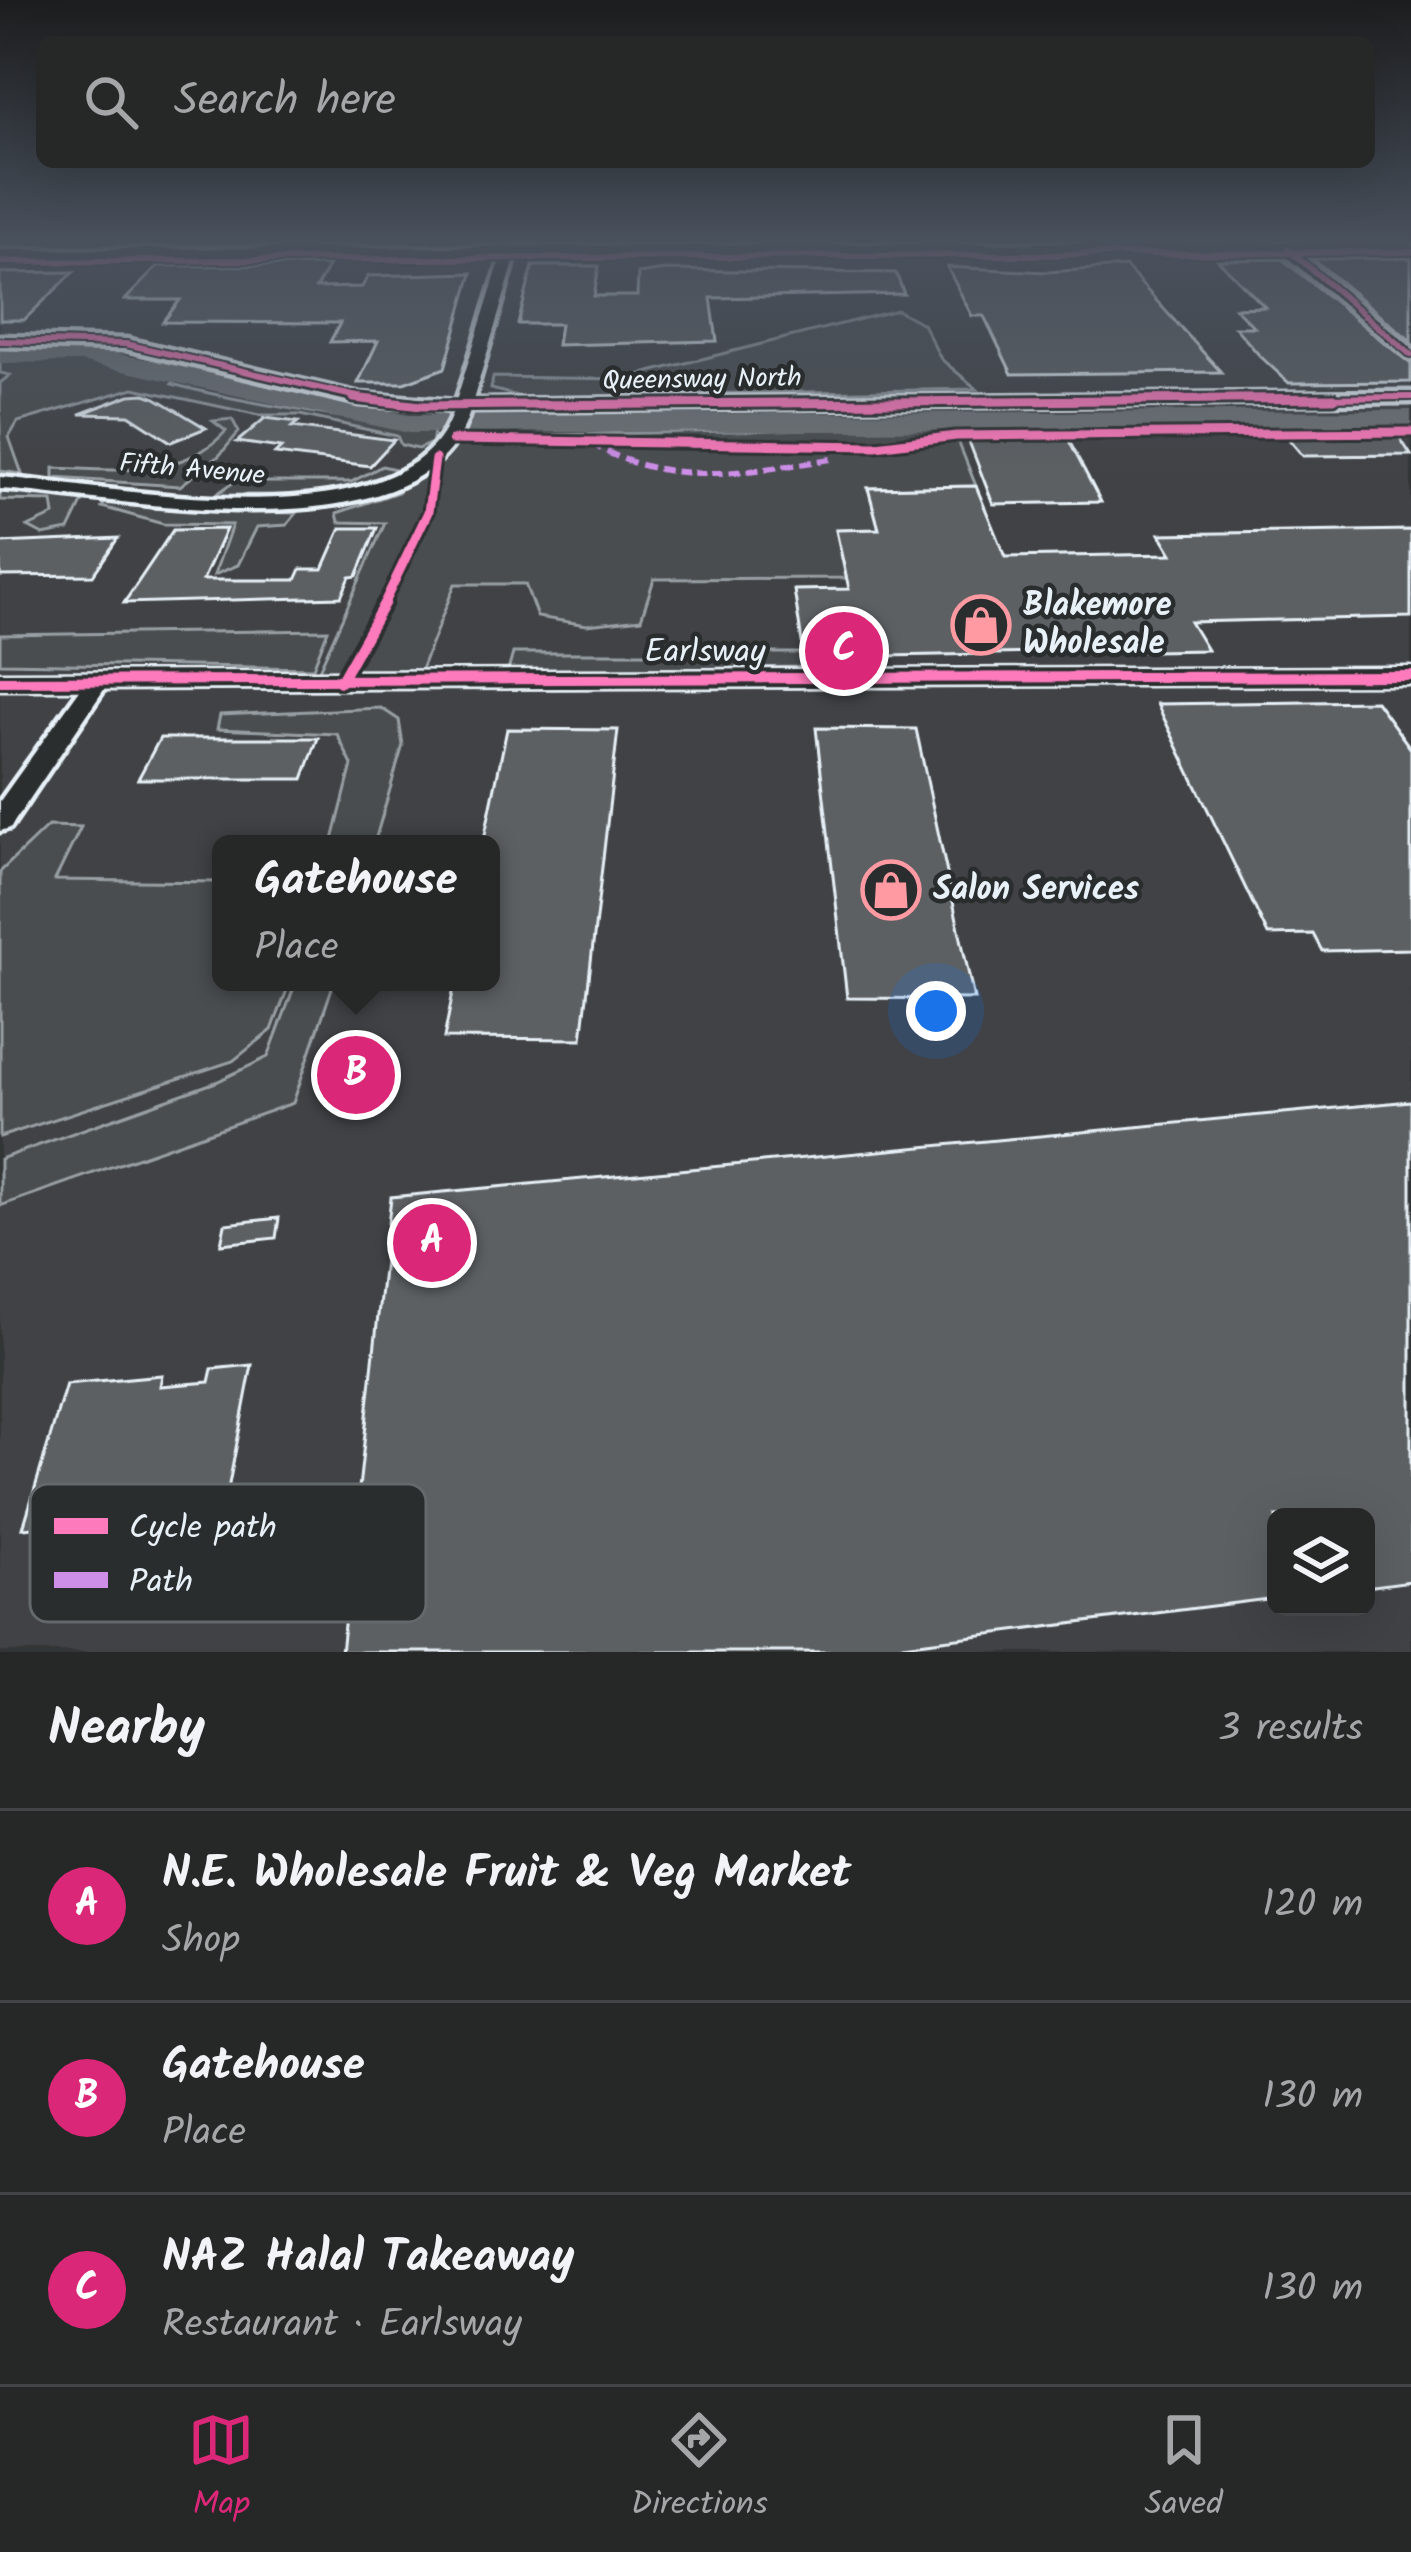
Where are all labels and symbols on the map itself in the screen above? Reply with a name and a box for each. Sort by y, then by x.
street label: Queensway North [602,357,802,403]
street label: Fifth Avenue [117,442,267,498]
place label: Blakemore Wholesale [1023,580,1172,671]
shop icon: Blakemore Wholesale [950,594,1012,656]
pin: C [805,606,883,696]
street label: Earlsway [644,627,766,680]
shop icon: Salon Services [860,859,922,921]
place label: Salon Services [933,864,1140,917]
your location [906,981,966,1041]
pin: B [317,1030,395,1120]
pin: A [393,1198,471,1288]
legend [30,1484,426,1622]
text: Cycle path [129,1503,277,1556]
text: Path [129,1557,193,1610]

